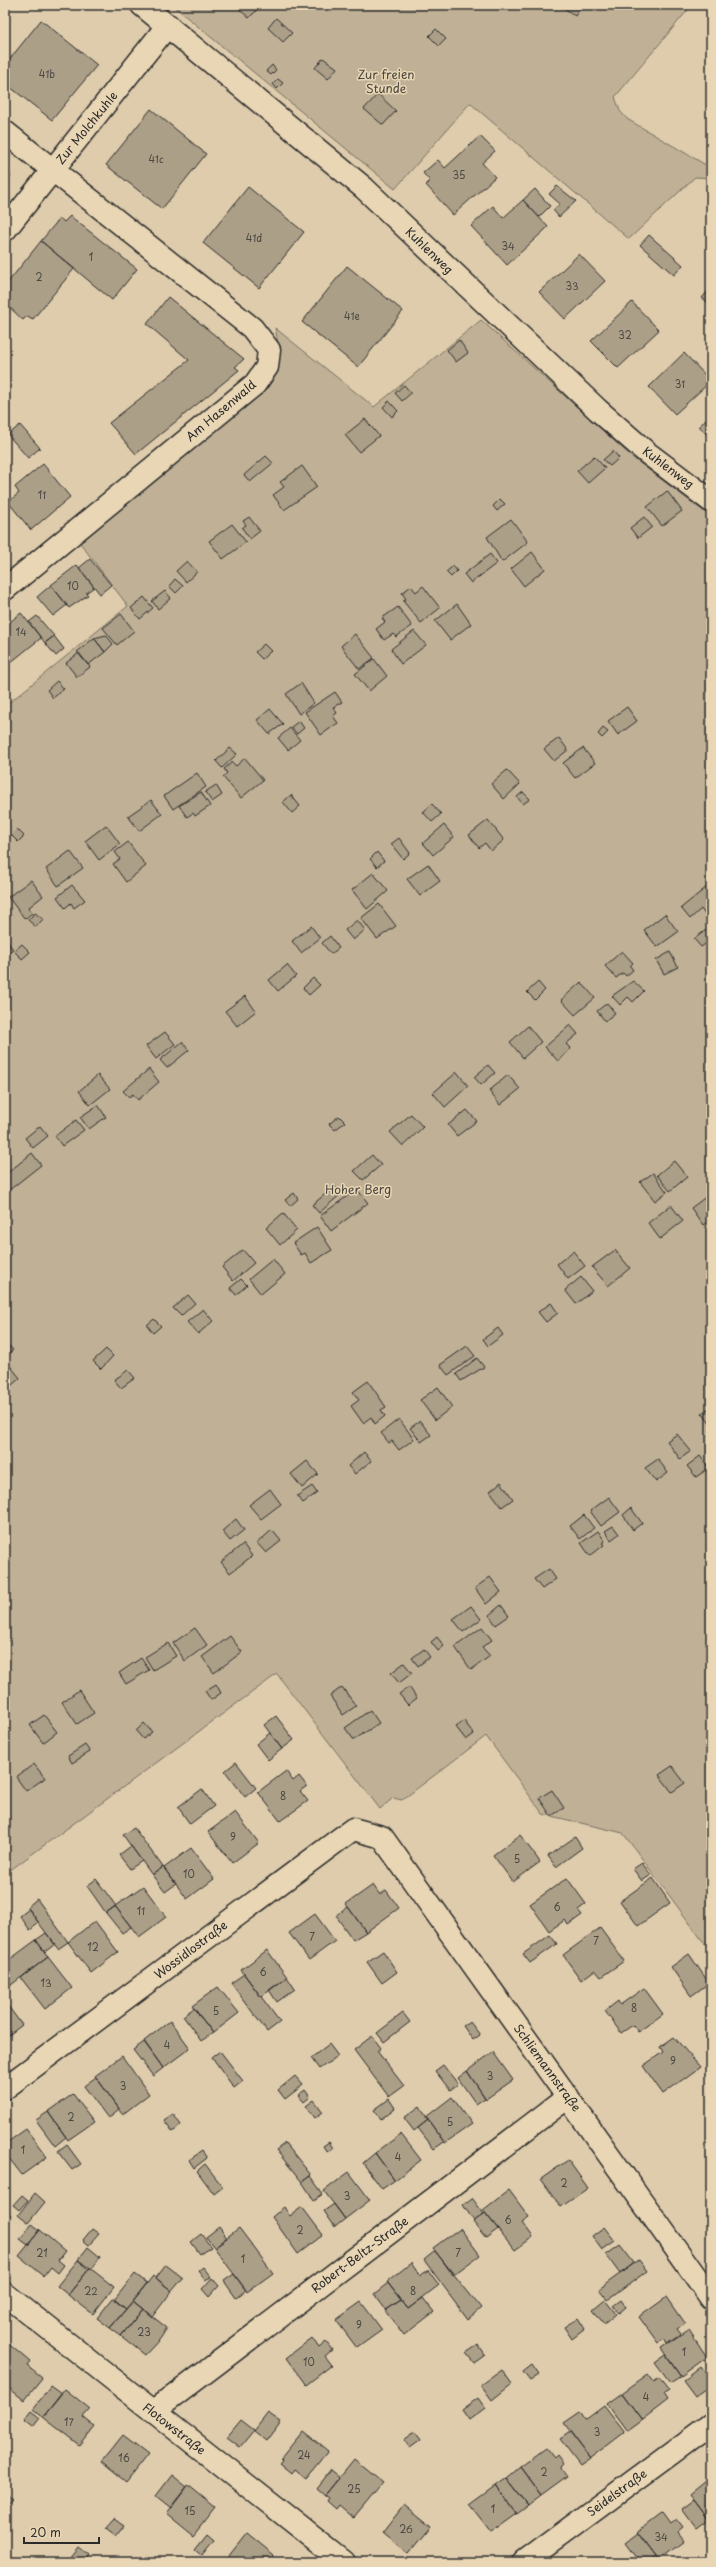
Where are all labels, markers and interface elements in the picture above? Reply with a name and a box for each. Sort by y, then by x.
park label: Zur freien Stunde [357,65,415,97]
house number: 41b [39,66,55,81]
street label: Zur Molchkuhle [51,87,121,168]
house number: 41c [148,151,164,166]
house number: 35 [453,167,465,182]
street label: Kuhlenweg [402,223,458,278]
house number: 41d [246,230,262,245]
house number: 34 [501,238,515,253]
house number: 1 [89,249,93,264]
house number: 2 [35,269,43,284]
house number: 33 [565,278,579,293]
house number: 41e [344,308,360,323]
house number: 32 [618,327,632,342]
street label: Am Hasenwald [181,375,260,445]
house number: 31 [675,376,685,391]
street label: Kuhlenweg [639,442,698,493]
house number: 11 [38,487,46,502]
house number: 10 [67,578,79,593]
house number: 14 [15,624,27,639]
park label: Hoher Berg [325,1180,391,1198]
house number: 8 [280,1788,286,1803]
house number: 9 [230,1829,236,1844]
house number: 5 [514,1851,520,1866]
house number: 10 [183,1866,195,1881]
house number: 6 [553,1899,561,1914]
house number: 11 [137,1903,145,1918]
street label: Wossidlostraße [150,1916,231,1983]
house number: 7 [309,1929,315,1944]
house number: 7 [593,1933,599,1948]
house number: 12 [87,1939,99,1954]
house number: 6 [259,1964,267,1979]
house number: 13 [40,1975,52,1990]
house number: 8 [631,2000,637,2015]
house number: 5 [213,2003,219,2018]
street label: Schliemannstraße [510,2020,586,2115]
house number: 4 [164,2037,171,2052]
house number: 9 [670,2053,676,2068]
house number: 3 [487,2068,493,2083]
house number: 3 [120,2078,126,2093]
house number: 2 [67,2109,75,2124]
house number: 5 [447,2114,453,2129]
house number: 1 [21,2142,25,2157]
house number: 4 [395,2149,402,2164]
house number: 2 [560,2175,568,2190]
house number: 3 [344,2188,350,2203]
street label: Robert-Beltz-Straße [307,2212,412,2297]
house number: 6 [504,2212,512,2227]
house number: 2 [296,2222,304,2237]
house number: 21 [36,2245,48,2260]
house number: 7 [455,2245,461,2260]
house number: 1 [241,2251,245,2266]
house number: 22 [84,2283,98,2298]
house number: 8 [410,2283,416,2298]
house number: 9 [356,2317,362,2332]
house number: 23 [137,2324,151,2339]
house number: 1 [682,2344,686,2359]
house number: 10 [303,2354,315,2369]
house number: 4 [643,2389,650,2404]
street label: Flotowstraße [139,2398,210,2459]
house number: 17 [64,2414,75,2429]
house number: 3 [594,2424,600,2439]
house number: 24 [297,2447,311,2462]
house number: 16 [118,2450,130,2465]
house number: 2 [540,2464,548,2479]
street label: Seidelstraße [583,2464,650,2520]
house number: 25 [347,2481,361,2496]
house number: 1 [491,2501,495,2516]
house number: 15 [185,2503,195,2518]
scale bar [24,2519,99,2545]
house number: 26 [399,2521,413,2536]
text: 20 m [30,2523,61,2541]
house number: 34 [654,2529,668,2544]

